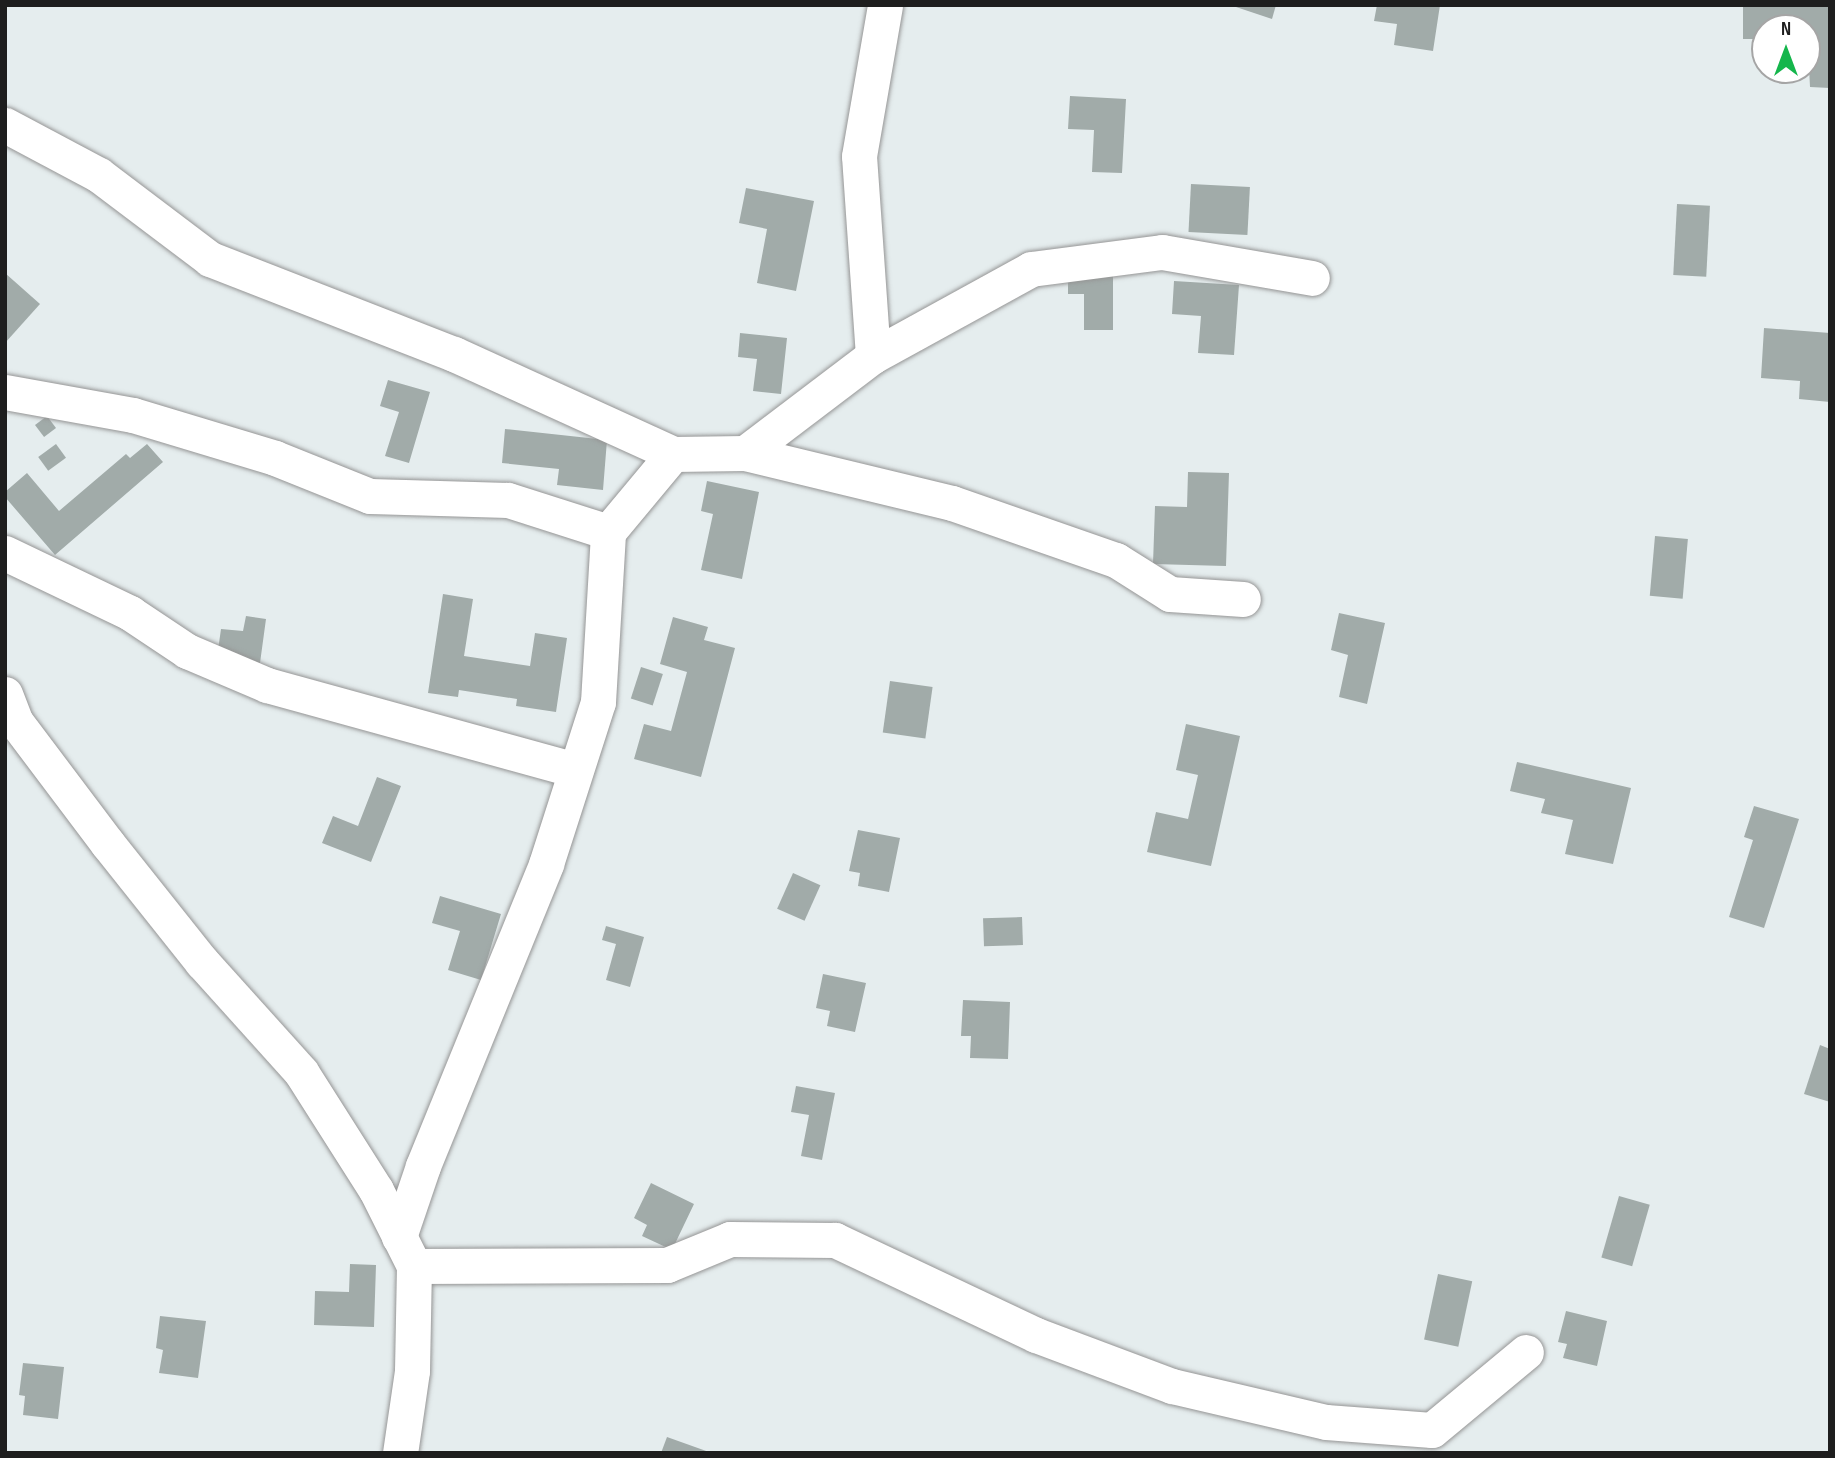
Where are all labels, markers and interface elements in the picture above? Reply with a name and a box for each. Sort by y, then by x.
north arrow [1751,14,1821,84]
text: N [1781,18,1791,41]

